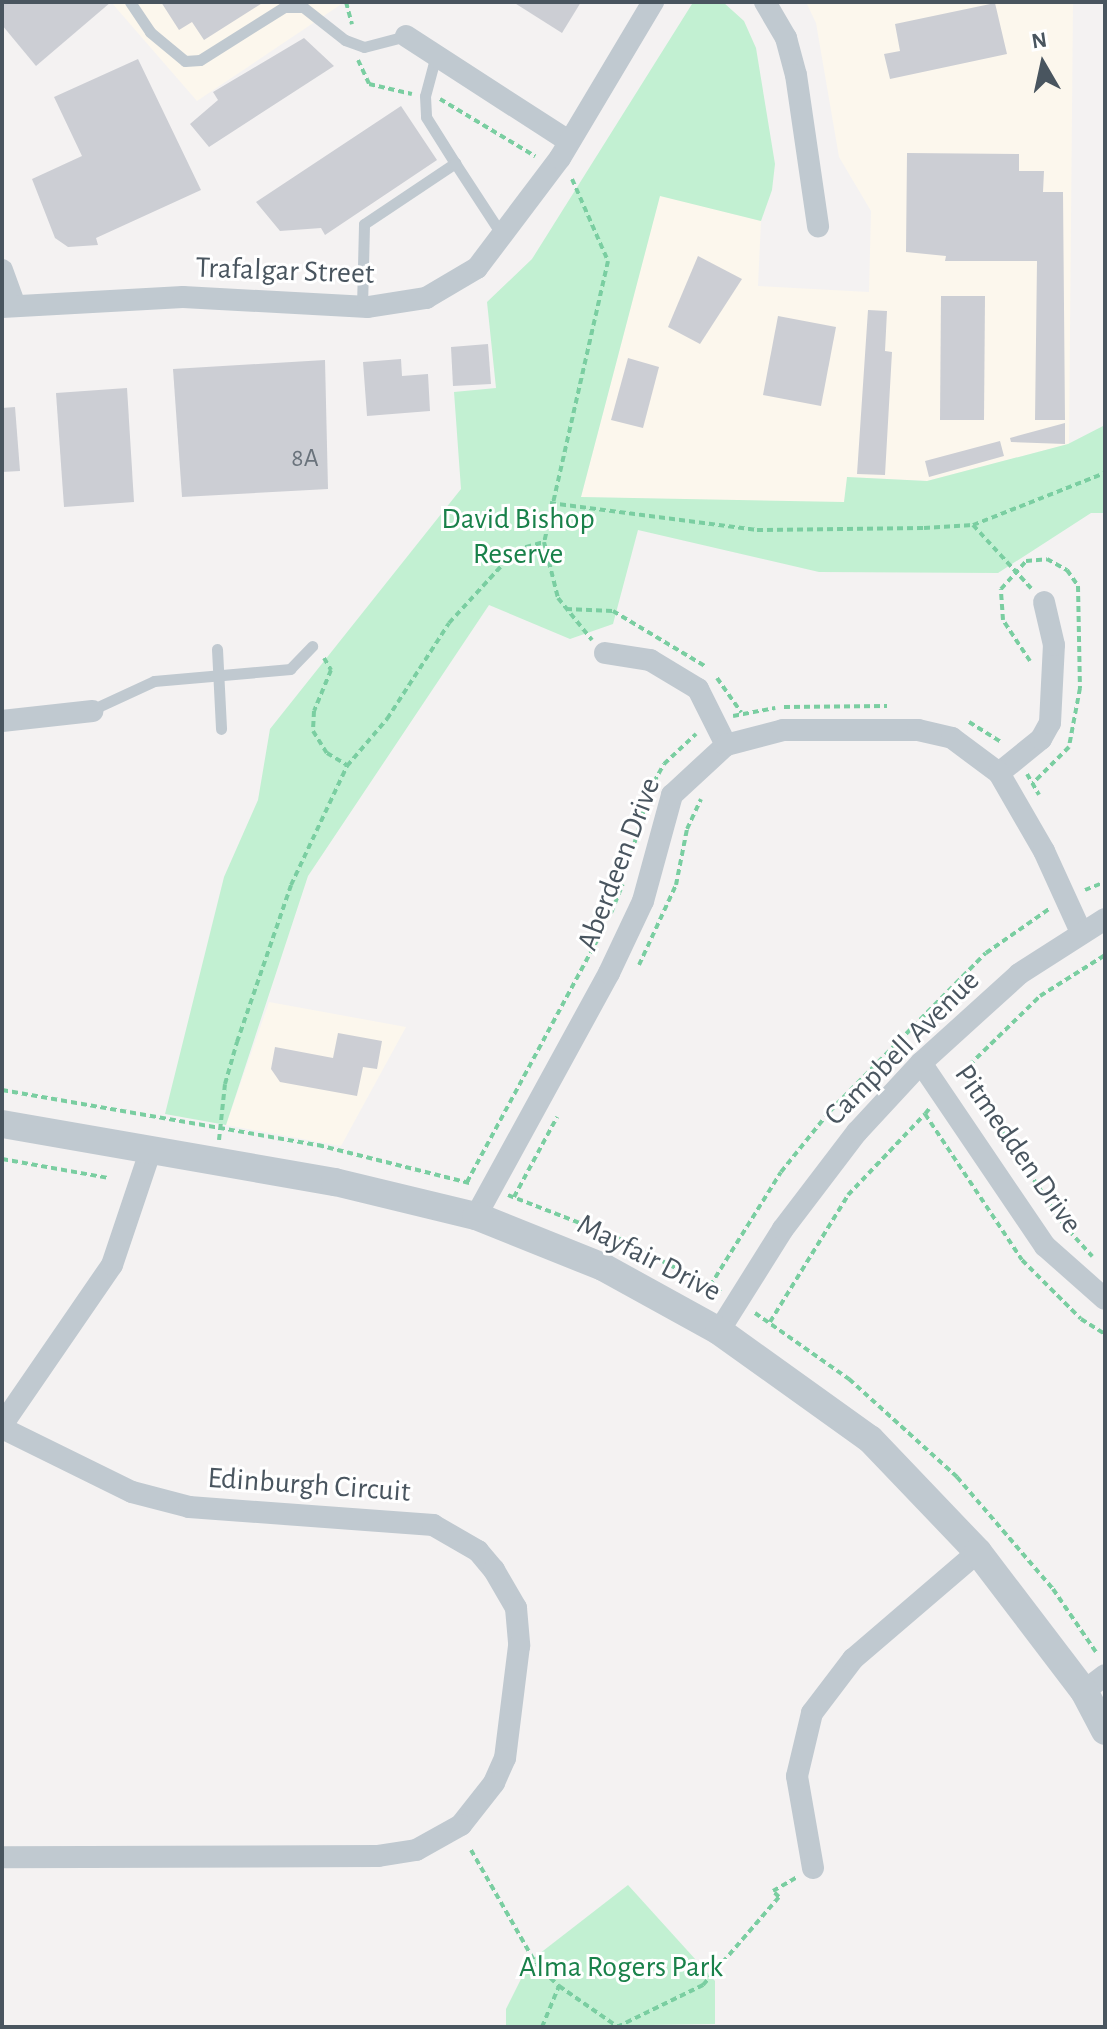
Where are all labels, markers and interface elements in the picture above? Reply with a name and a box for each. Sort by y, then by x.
north arrow [1003,24,1083,104]
text: N [1030,28,1049,52]
street label: Trafalgar Street [195,250,375,292]
house number: 8A [291,443,319,475]
park label: David Bishop Reserve [441,501,595,572]
street label: Aberdeen Drive [570,772,668,956]
street label: Campbell Avenue [817,963,987,1133]
street label: Pitmedden Drive [946,1058,1090,1240]
street label: Mayfair Drive [571,1206,727,1310]
street label: Edinburgh Circuit [206,1460,412,1510]
park label: Alma Rogers Park [519,1949,723,1985]

